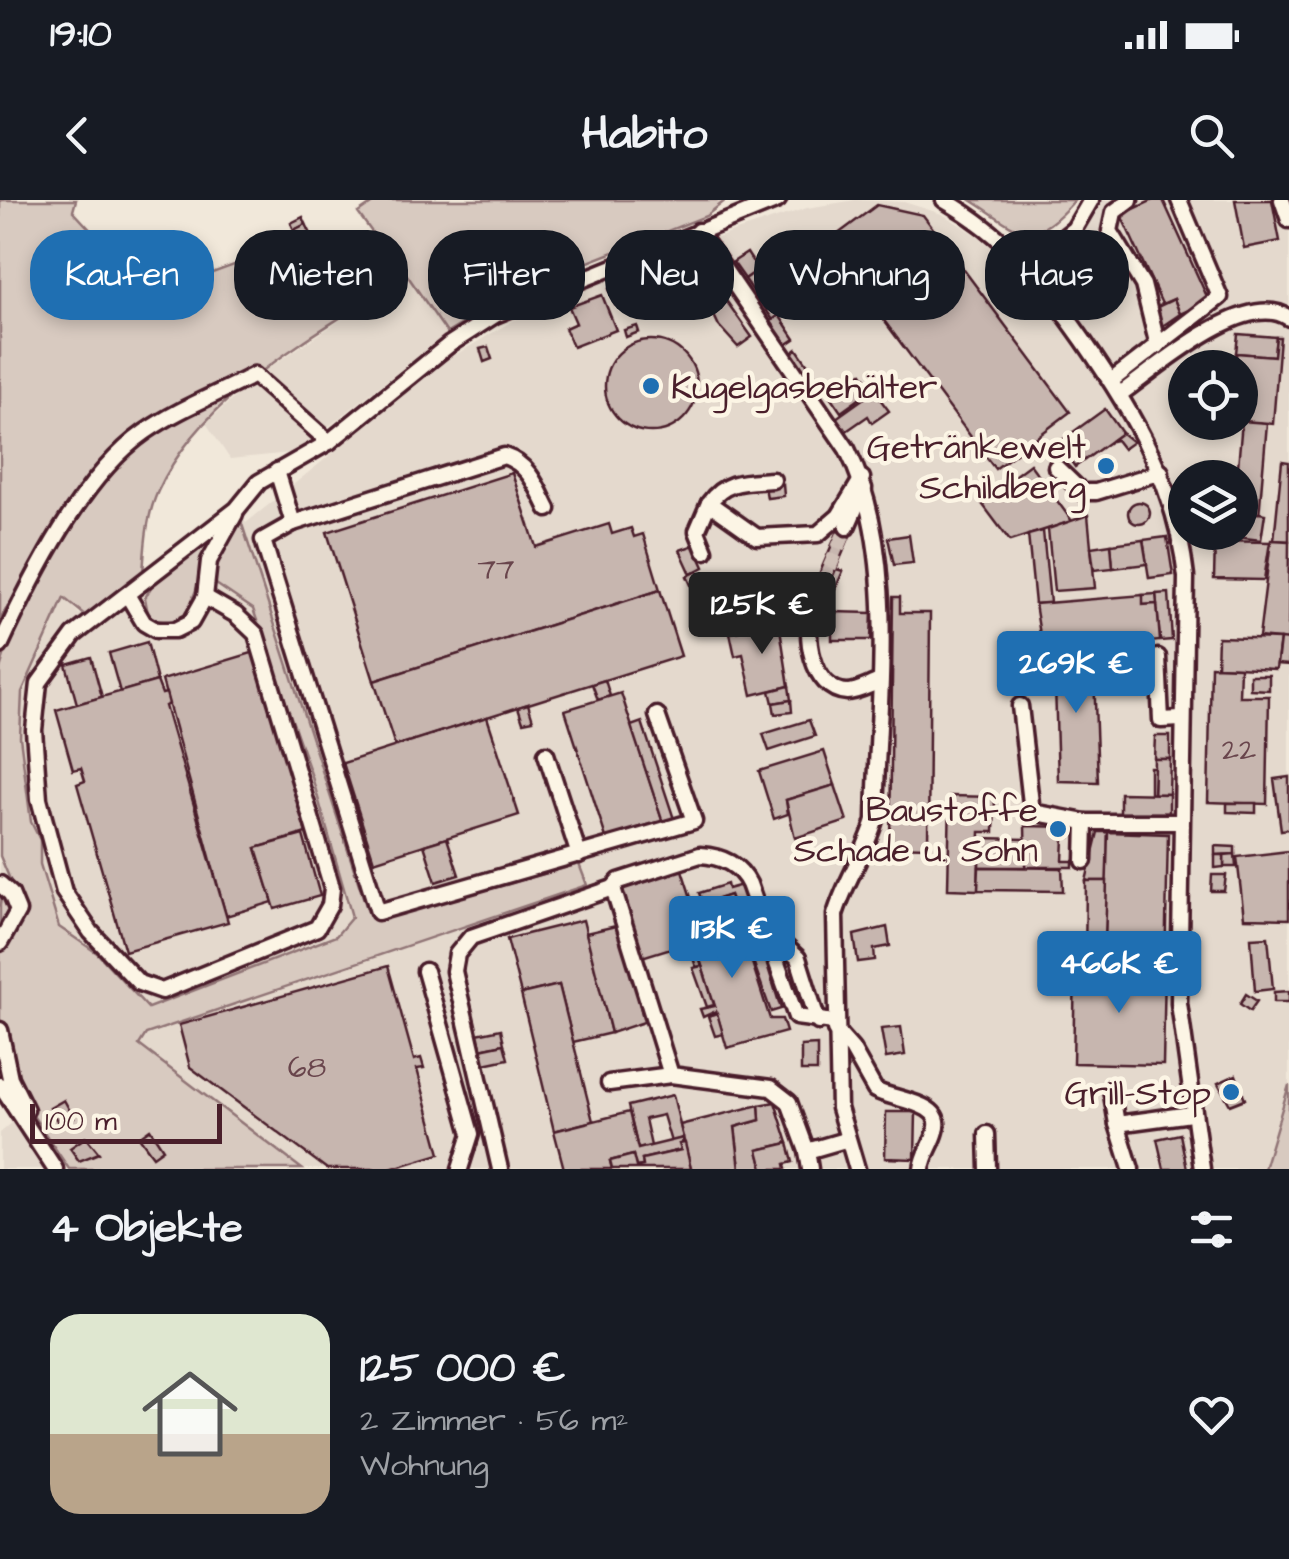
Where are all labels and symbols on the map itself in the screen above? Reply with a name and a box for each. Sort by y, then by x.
place label: Kugelgasbehälter [671,363,938,414]
marker: Kugelgasbehälter [640,375,662,397]
place label: Getränkewelt Schildberg [867,423,1086,514]
marker: Getränkewelt Schildberg [1095,455,1117,477]
house number: 77 [478,549,514,591]
pin: 125K € [681,572,843,657]
pin: 269K € [995,631,1157,716]
house number: 22 [1222,729,1256,771]
place label: Baustoffe Schade u. Sohn [794,786,1038,875]
marker: Baustoffe Schade u. Sohn [1047,818,1069,840]
pin: 113K € [651,896,813,981]
pin: 466K € [1038,931,1200,1016]
house number: 68 [288,1047,326,1089]
place label: Grill-Stop [1064,1069,1211,1118]
marker: Grill-Stop [1220,1081,1242,1103]
scale bar [30,1099,222,1144]

